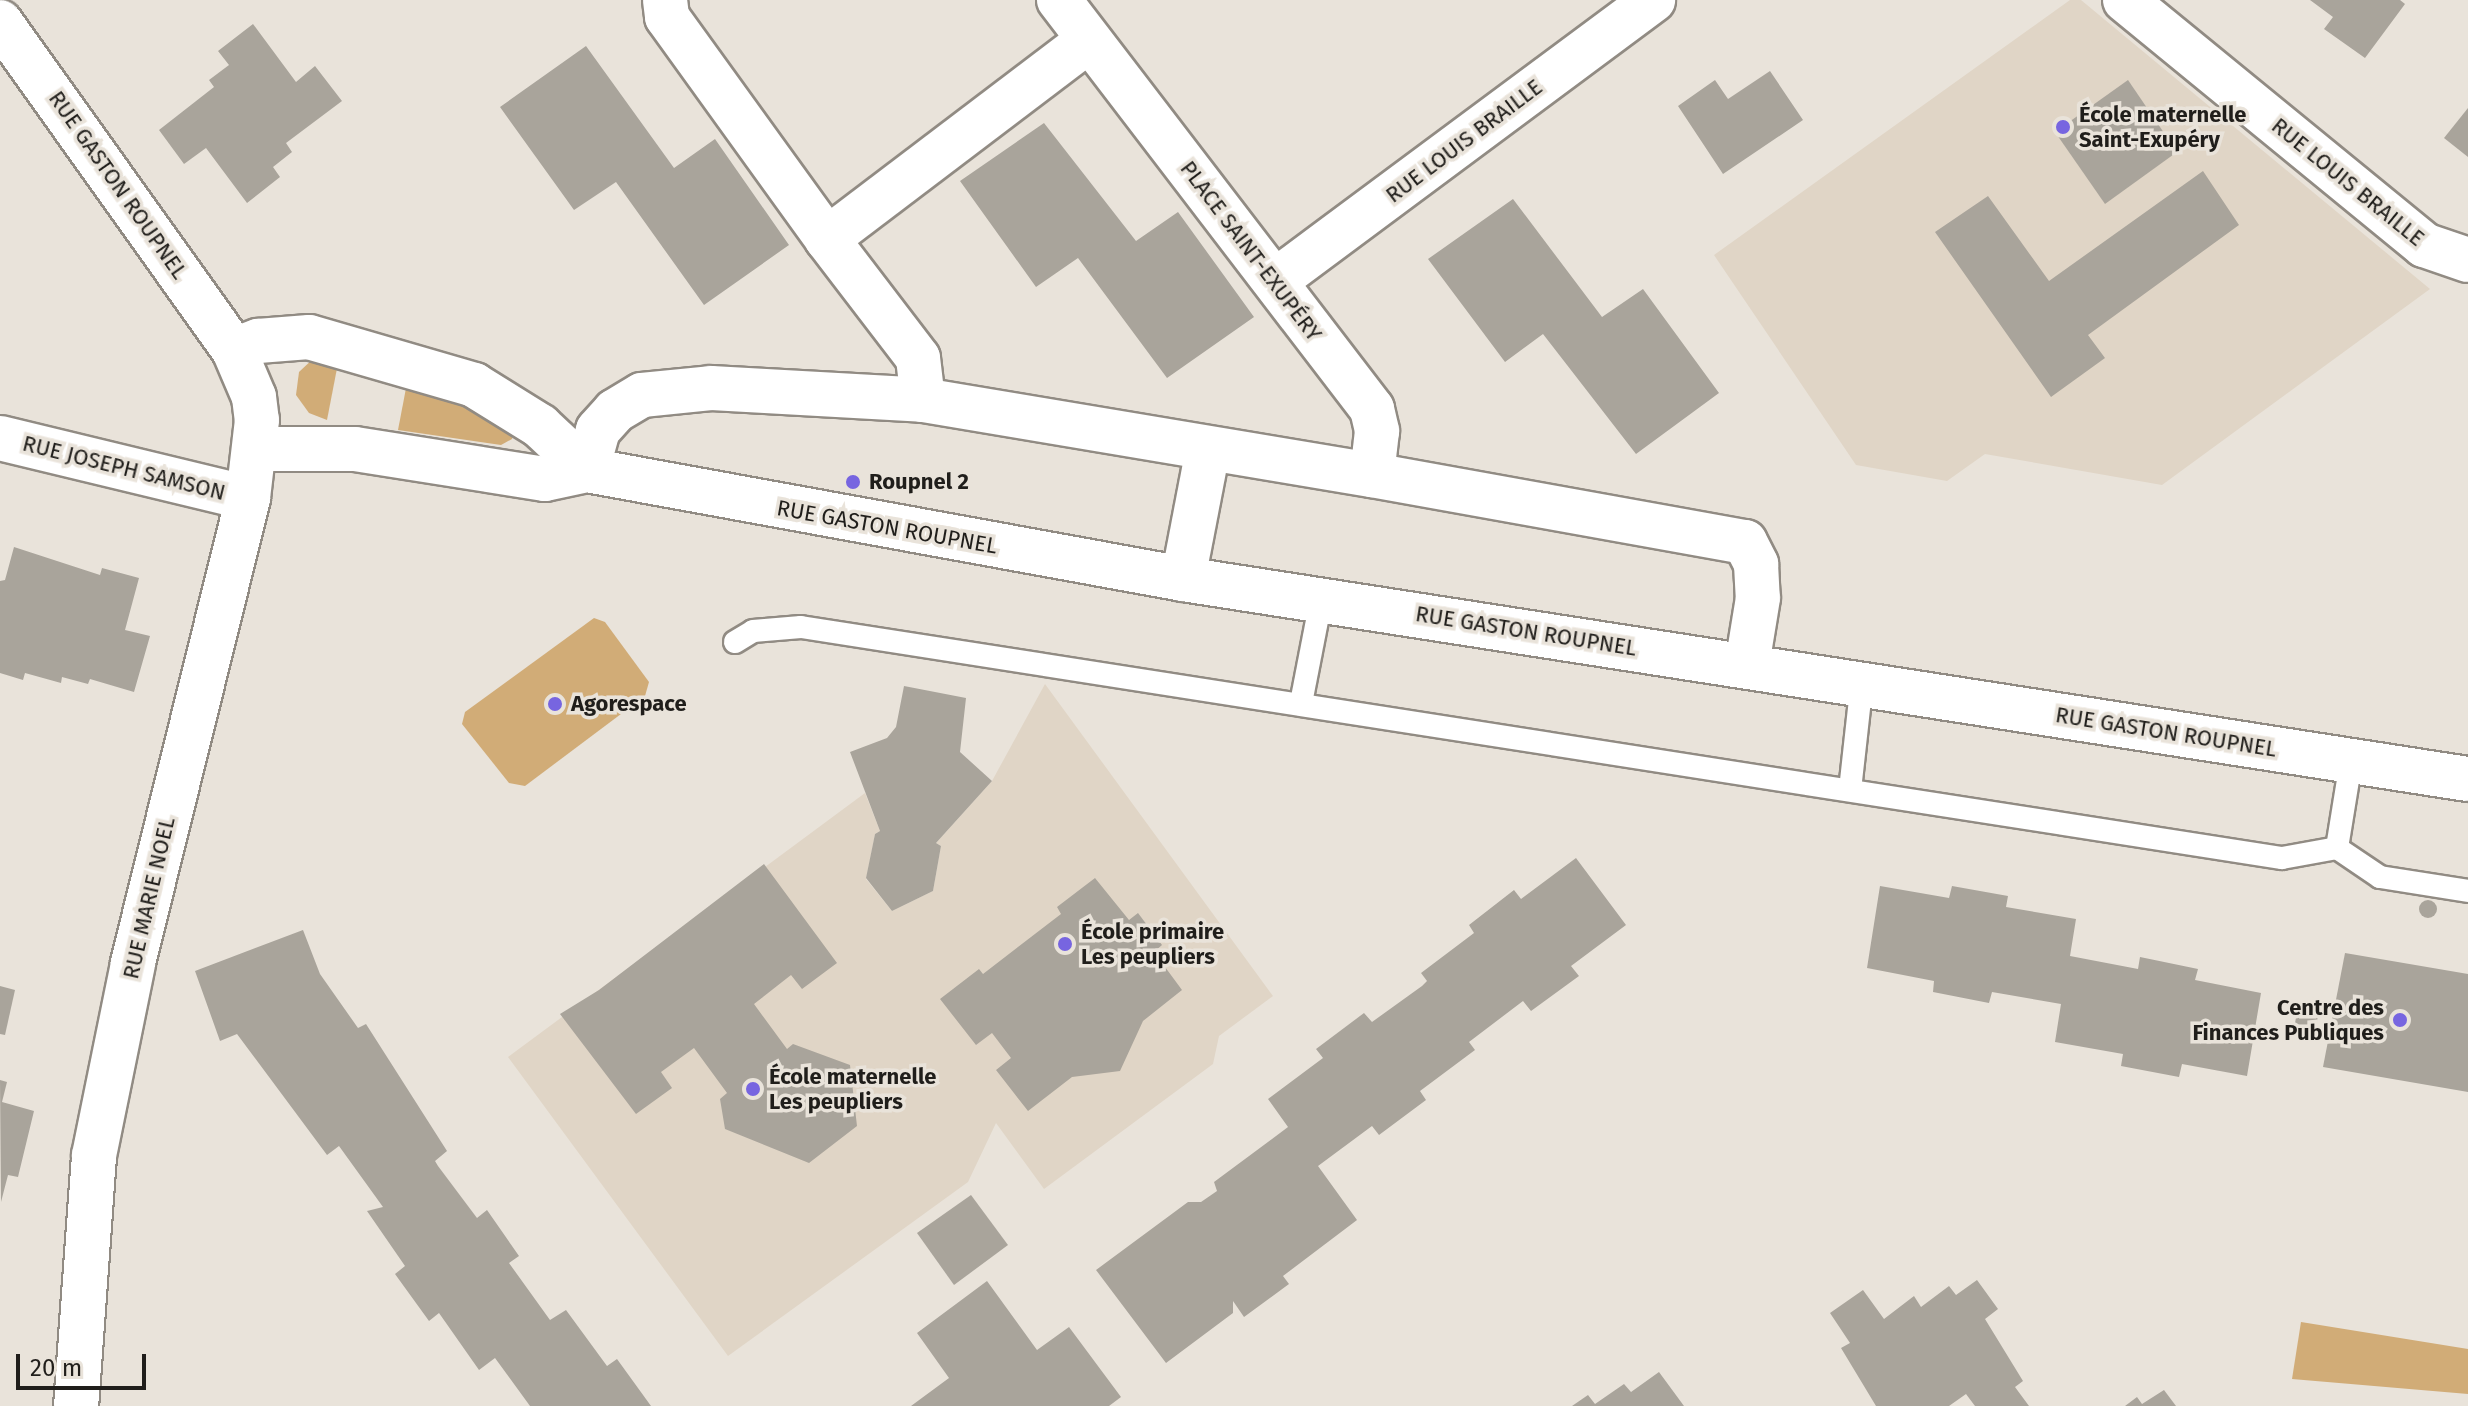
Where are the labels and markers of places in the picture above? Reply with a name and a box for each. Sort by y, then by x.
place label: École maternelle Saint-Exupéry [2079,101,2247,152]
marker: École maternelle Saint-Exupéry [2054,118,2072,136]
place label: Roupnel 2 [869,469,969,495]
marker: Roupnel 2 [844,473,862,491]
place label: Agorespace [571,691,687,717]
marker: Agorespace [546,695,564,713]
place label: École primaire Les peupliers [1081,918,1224,970]
marker: École primaire Les peupliers [1056,935,1074,953]
place label: Centre des Finances Publiques [2193,994,2384,1046]
marker: Centre des Finances Publiques [2391,1011,2409,1029]
place label: École maternelle Les peupliers [769,1063,937,1114]
marker: École maternelle Les peupliers [744,1080,762,1098]

